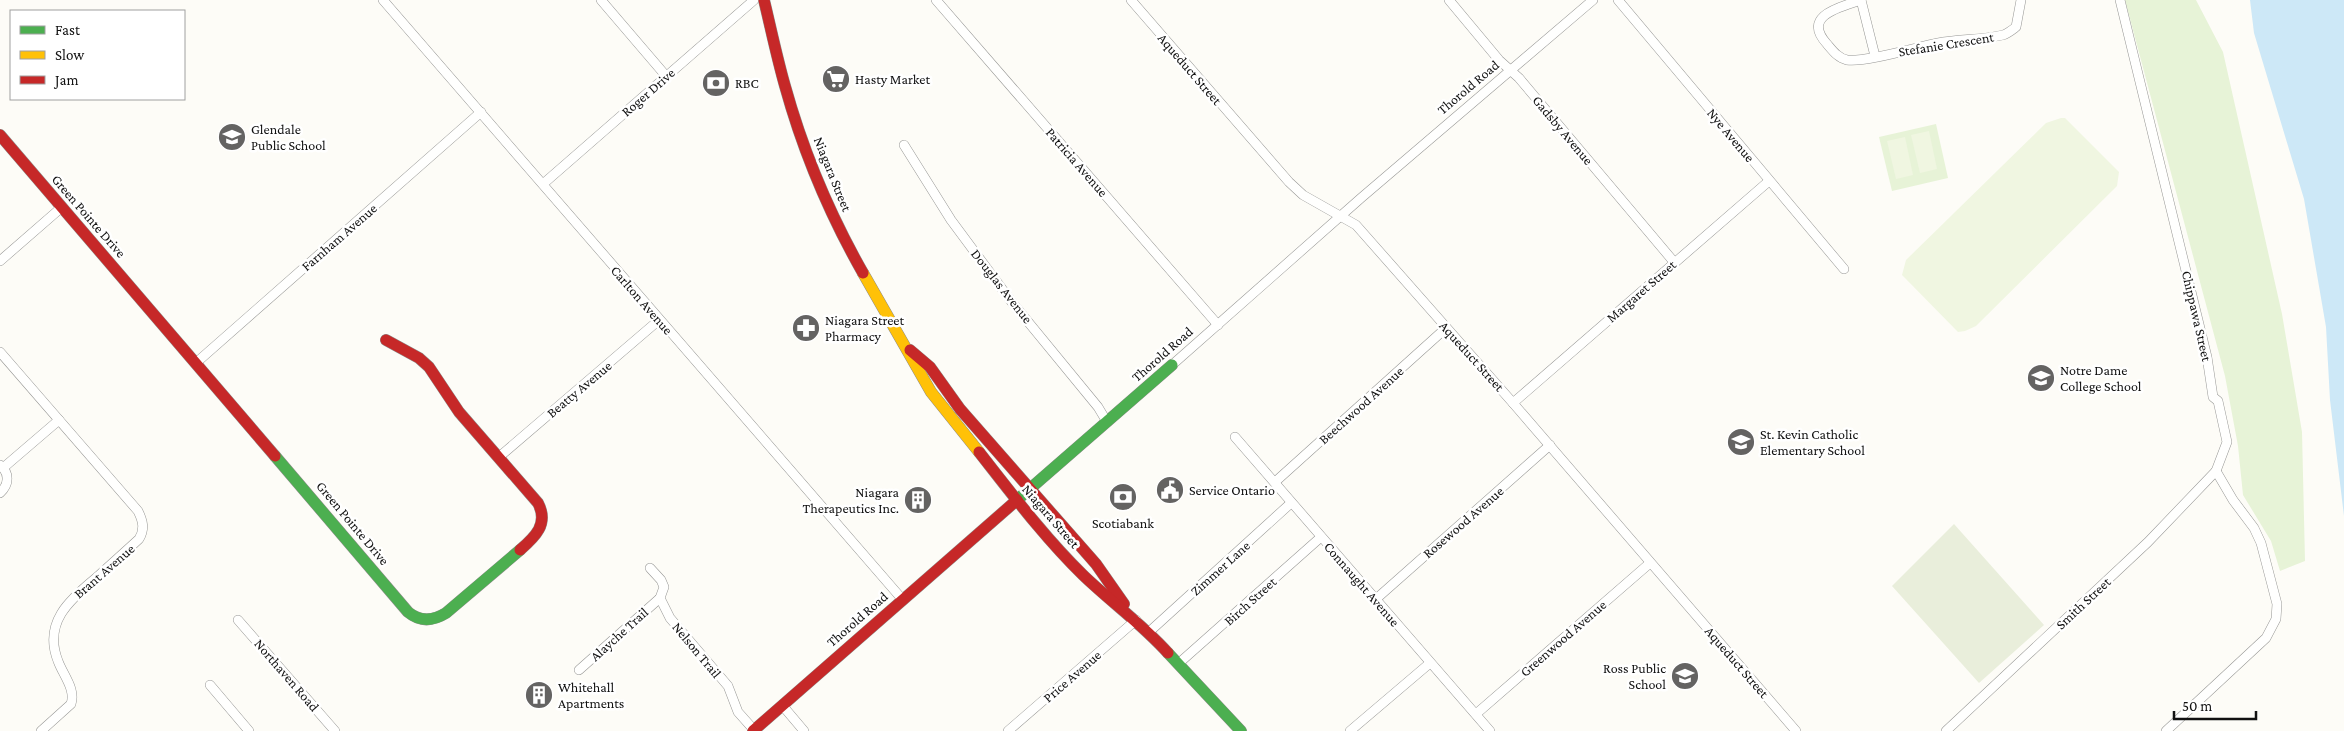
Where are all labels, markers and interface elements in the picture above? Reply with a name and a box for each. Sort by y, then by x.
legend [10,10,185,100]
text: Fast [55,22,81,38]
street label: Stefanie Crescent [1897,28,1995,59]
street label: Aqueduct Street [1155,30,1226,108]
text: Slow [55,47,85,63]
street label: Thorold Road [1434,56,1503,117]
street label: Roger Drive [618,64,678,120]
supermarket icon: Hasty Market [821,64,851,94]
bank icon: RBC [701,68,731,98]
place label: Hasty Market [855,71,931,87]
text: Jam [53,72,78,89]
place label: RBC [735,75,759,91]
street label: Gadsby Avenue [1529,92,1597,168]
street label: Nye Avenue [1704,105,1758,165]
place label: Glendale Public School [251,121,326,153]
school or university icon: Glendale Public School [217,122,247,152]
street label: Patricia Avenue [1043,124,1111,200]
street label: Niagara Street [811,134,855,214]
street label: Green Pointe Drive [49,171,129,261]
street label: Farnham Avenue [298,200,380,274]
street label: Douglas Avenue [968,246,1036,326]
street label: Margaret Street [1603,256,1679,326]
street label: Carlton Avenue [608,262,676,338]
street label: Chippawa Street [2179,269,2215,363]
place label: Niagara Street Pharmacy [825,312,905,344]
pharmacy icon: Niagara Street Pharmacy [791,313,821,343]
street label: Aqueduct Street [1436,317,1508,395]
street label: Thorold Road [1128,323,1196,385]
street label: Beatty Avenue [543,357,615,421]
place label: Notre Dame College School [2060,362,2142,394]
street label: Beechwood Avenue [1315,363,1407,447]
school or university icon: Notre Dame College School [2026,363,2056,393]
place label: St. Kevin Catholic Elementary School [1760,426,1865,458]
school or university icon: St. Kevin Catholic Elementary School [1726,427,1756,457]
public building icon: Service Ontario [1155,475,1185,505]
street label: Green Pointe Drive [313,478,393,568]
street label: Niagara Street [1019,481,1083,551]
bank icon: Scotiabank [1108,482,1138,512]
place label: Service Ontario [1189,482,1275,498]
street label: Rosewood Avenue [1419,483,1507,561]
place label: Niagara Therapeutics Inc. [803,484,900,516]
building icon: Niagara Therapeutics Inc. [903,485,933,515]
place label: Scotiabank [1092,515,1154,531]
street label: Zimmer Lane [1187,537,1253,599]
street label: Connaught Avenue [1321,538,1403,630]
street label: Brant Avenue [71,540,137,602]
street label: Birch Street [1221,573,1280,629]
street label: Smith Street [2052,573,2114,632]
street label: Thorold Road [823,588,891,650]
street label: Greenwood Avenue [1517,596,1609,680]
street label: Alayche Trail [587,604,652,664]
street label: Nelson Trail [669,619,725,681]
street label: Aqueduct Street [1702,623,1773,701]
street label: Northaven Road [251,636,323,715]
street label: Price Avenue [1040,647,1104,705]
place label: Ross Public School [1603,660,1666,692]
school or university icon: Ross Public School [1670,661,1700,691]
place label: Whitehall Apartments [558,679,624,711]
building icon: Whitehall Apartments [524,680,554,710]
scale bar [2174,688,2256,720]
text: 50 m [2182,698,2212,714]

